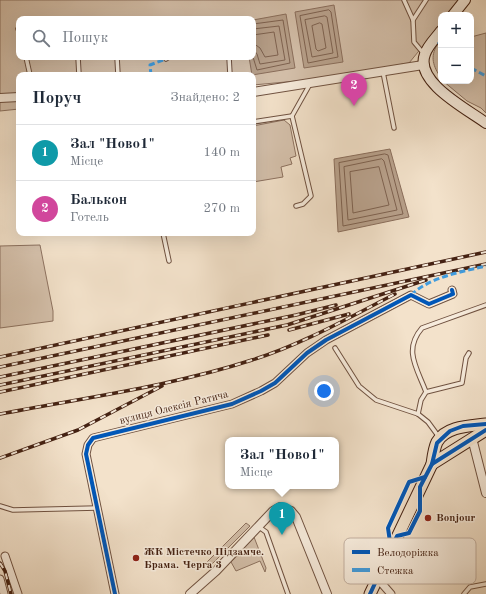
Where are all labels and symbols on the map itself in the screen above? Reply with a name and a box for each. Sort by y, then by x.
pin: 2 [341,73,367,106]
your location [314,381,334,401]
street label: вулиця Олексія Ратича [118,389,230,427]
pin: 1 [269,502,295,535]
marker: Bonjour [423,513,433,523]
place label: Bonjour [436,513,476,524]
legend [344,538,476,584]
place label: ЖК Містечко Підзамче. Брама. Черга 3 [144,547,264,571]
text: Велодоріжка [377,548,439,559]
marker: ЖК Містечко Підзамче. Брама. Черга 3 [131,553,141,563]
text: Стежка [377,566,414,577]

